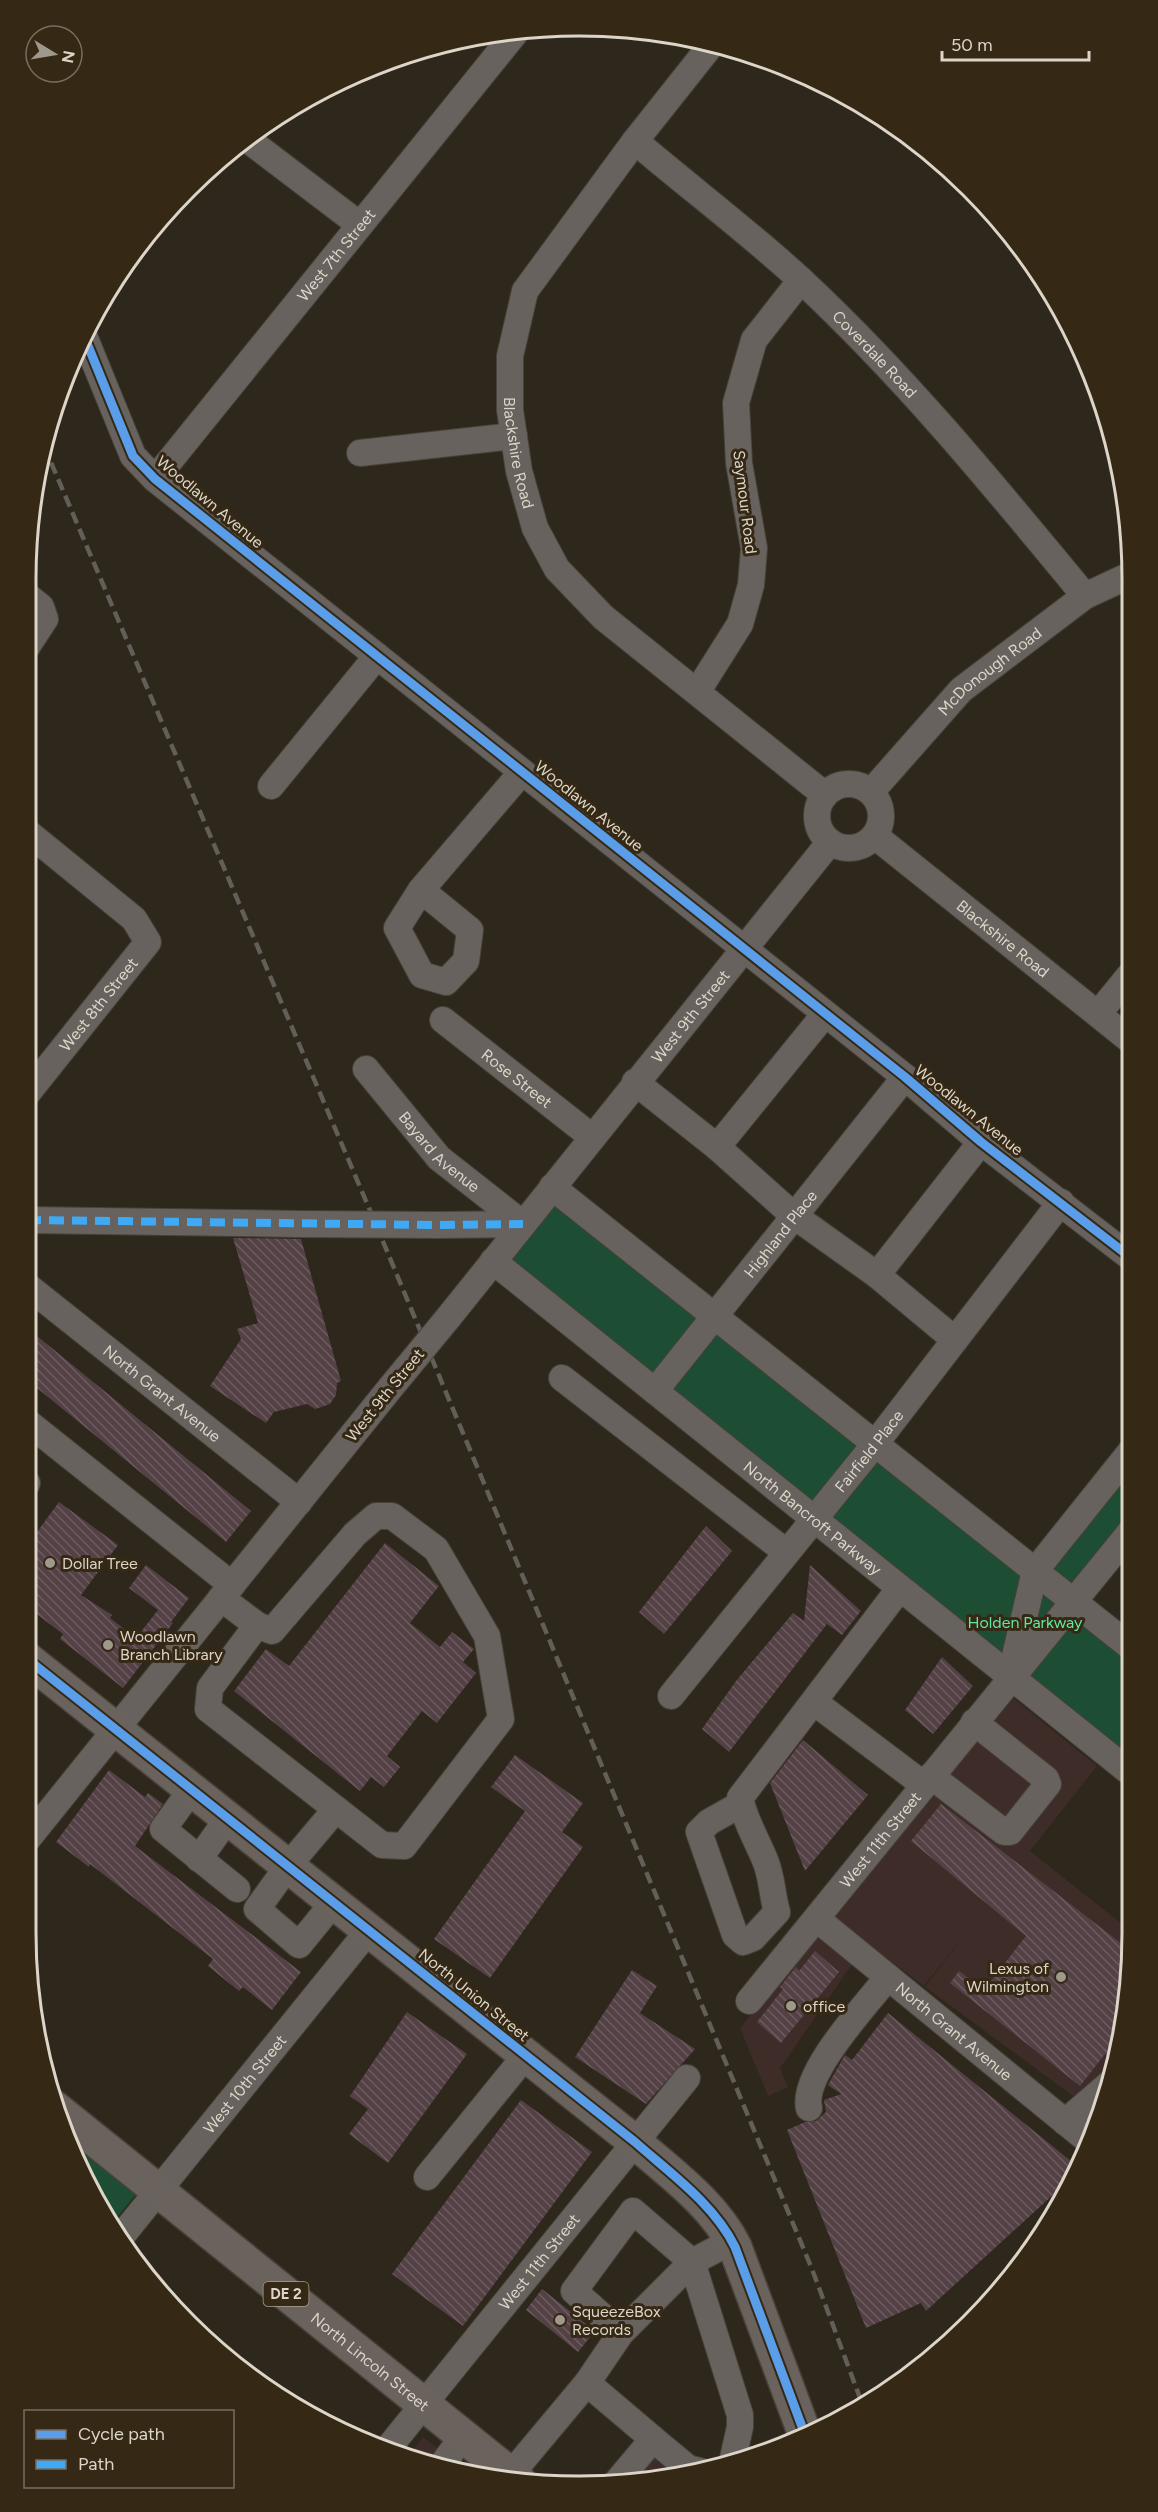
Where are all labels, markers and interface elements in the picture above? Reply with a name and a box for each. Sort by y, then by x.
north arrow [24,24,84,84]
scale bar [942,24,1089,62]
text: 50 m [951,34,993,56]
text: N [58,49,79,65]
street label: West 7th Street [293,205,379,305]
street label: Coverdale Road [829,306,921,401]
street label: Blackshire Road [501,397,538,510]
street label: Saymour Road [729,449,761,555]
street label: Woodlawn Avenue [153,452,268,552]
street label: McDonough Road [934,623,1045,719]
street label: Woodlawn Avenue [531,757,647,856]
street label: Blackshire Road [953,896,1053,981]
street label: West 8th Street [55,954,141,1055]
street label: West 9th Street [647,966,733,1067]
street label: Rose Street [478,1045,556,1112]
street label: Woodlawn Avenue [911,1061,1027,1160]
street label: Bayard Avenue [395,1107,484,1196]
street label: Highland Place [740,1186,821,1281]
street label: North Grant Avenue [100,1341,225,1446]
street label: West 9th Street [342,1345,428,1445]
street label: Fairfield Place [830,1406,907,1496]
street label: North Bancroft Parkway [740,1457,886,1579]
place label: Dollar Tree [62,1554,138,1573]
marker: Dollar Tree [43,1556,57,1570]
park label: Holden Parkway [967,1613,1083,1632]
place label: Woodlawn Branch Library [120,1627,223,1664]
marker: Woodlawn Branch Library [101,1638,115,1652]
street label: West 11th Street [836,1788,925,1891]
street label: North Union Street [415,1945,533,2045]
place label: Lexus of Wilmington [967,1959,1049,1996]
marker: Lexus of Wilmington [1054,1970,1068,1984]
street label: North Grant Avenue [892,1978,1016,2084]
place label: office [803,1997,845,2016]
marker: office [784,1999,798,2013]
street label: West 10th Street [199,2031,290,2137]
street label: West 11th Street [494,2210,583,2313]
road number: DE 2 [264,2282,308,2306]
place label: SqueezeBox Records [572,2302,661,2339]
street label: North Lincoln Street [307,2308,433,2415]
marker: SqueezeBox Records [553,2313,567,2327]
legend [24,2410,234,2488]
text: Cycle path [78,2423,165,2445]
text: Path [78,2453,114,2475]

